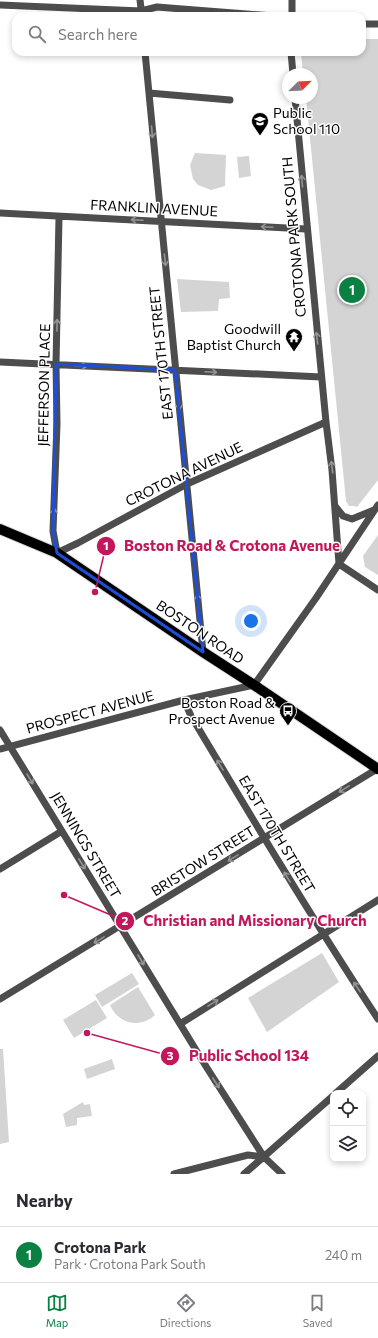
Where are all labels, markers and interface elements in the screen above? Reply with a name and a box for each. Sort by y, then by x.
search box [12,12,366,56]
icon: search [26,23,48,45]
text: Search here [58,25,137,43]
north arrow [282,68,318,104]
place label: Public School 110 [273,104,340,137]
school or university icon: Public School 110 [250,111,270,136]
one-way arrow [149,125,156,138]
street label: CROTONA PARK SOUTH [278,156,309,318]
one-way arrow [298,175,306,188]
street label: FRANKLIN AVENUE [90,196,218,219]
one-way arrow [131,217,144,224]
one-way arrow [261,223,274,231]
one-way arrow [161,253,168,266]
pin: 1 [339,275,365,305]
street label: EAST 170TH STREET [145,286,176,420]
one-way arrow [53,319,61,332]
place label: Goodwill Baptist Church [187,320,281,353]
street label: JEFFERSON PLACE [34,323,53,447]
temple icon: Goodwill Baptist Church [284,327,304,352]
one-way arrow [314,332,321,345]
one-way arrow [74,362,87,369]
one-way arrow [204,368,217,376]
one-way arrow [175,397,182,410]
street label: CROTONA AVENUE [122,438,245,509]
one-way arrow [328,461,335,474]
one-way arrow [50,508,58,521]
callout: Boston Road & Crotona Avenue [96,532,348,559]
text: Boston Road & Crotona Avenue [124,536,340,554]
text: 1 [103,538,109,552]
one-way arrow [194,594,201,607]
street label: BOSTON ROAD [153,596,247,667]
your location [241,611,261,631]
street label: PROSPECT AVENUE [24,686,156,737]
place label: Boston Road & Prospect Avenue [169,694,276,727]
bus stop icon: Boston Road & Prospect Avenue [278,701,298,726]
one-way arrow [216,760,224,772]
street label: EAST 170TH STREET [236,772,319,895]
one-way arrow [26,774,35,785]
one-way arrow [338,786,350,794]
street label: JENNINGS STREET [48,788,125,901]
street label: BRISTOW STREET [148,822,258,899]
one-way arrow [227,854,239,862]
one-way arrow [78,858,86,869]
one-way arrow [283,871,291,883]
callout: Christian and Missionary Church [115,908,375,935]
text: Christian and Missionary Church [143,911,367,929]
text: 2 [122,913,129,927]
one-way arrow [94,936,105,944]
one-way arrow [137,954,145,965]
one-way arrow [353,982,361,993]
one-way arrow [207,999,218,1007]
callout: Public School 134 [160,1042,317,1069]
text: Public School 134 [189,1046,309,1064]
text: 3 [167,1048,174,1062]
one-way arrow [212,1077,221,1088]
map controls [330,1090,366,1162]
button: locate [330,1090,366,1126]
button: layers [330,1126,366,1162]
text: Nearby [16,1190,73,1211]
text: Crotona Park [54,1238,146,1256]
text: 1 [26,1247,32,1263]
text: 240 m [325,1247,362,1263]
text: Park · Crotona Park South [54,1256,206,1272]
tab: Map [46,1292,68,1329]
tab: Directions [160,1292,211,1329]
tab: Saved [303,1292,332,1329]

